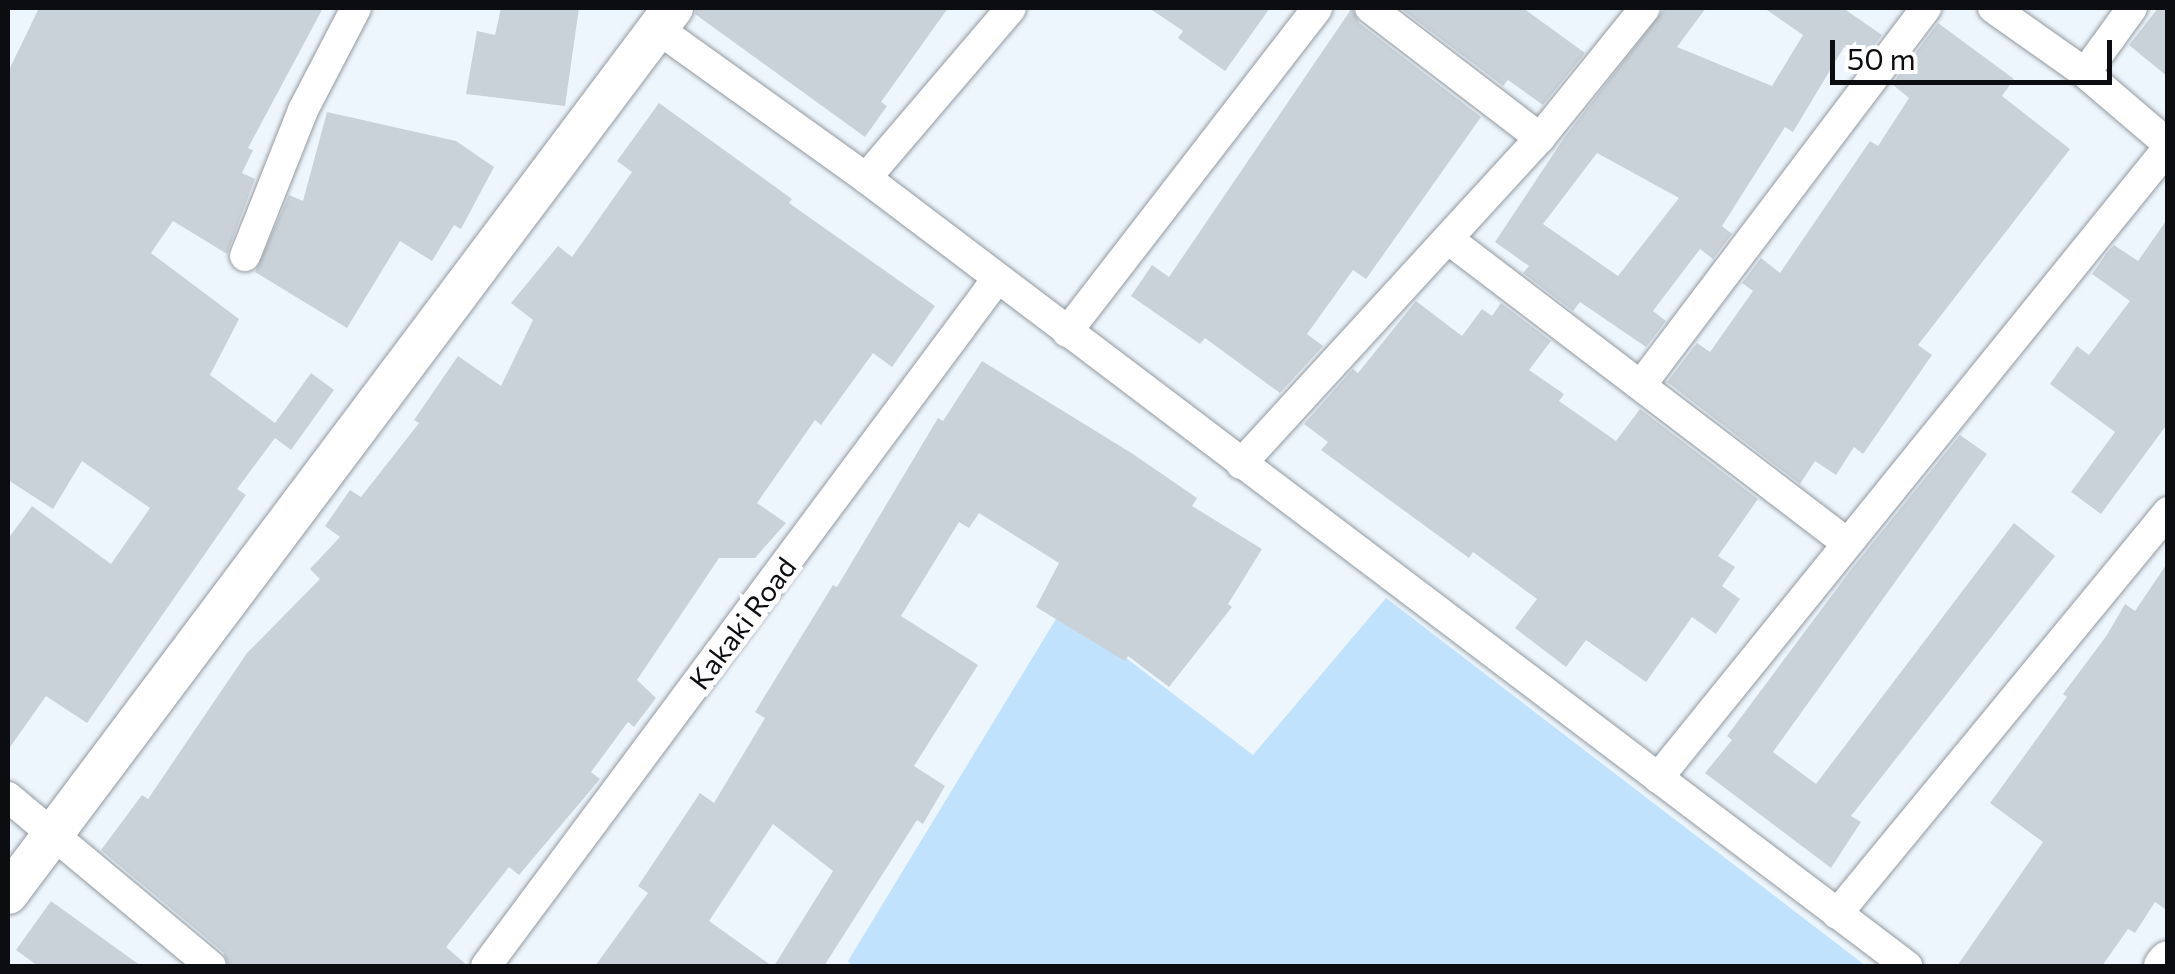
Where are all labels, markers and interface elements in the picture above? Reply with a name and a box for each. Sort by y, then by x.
scale bar [1835,20,2118,82]
text: 50 m [1847,39,1916,76]
street label: Kakaki Road [682,550,802,696]

